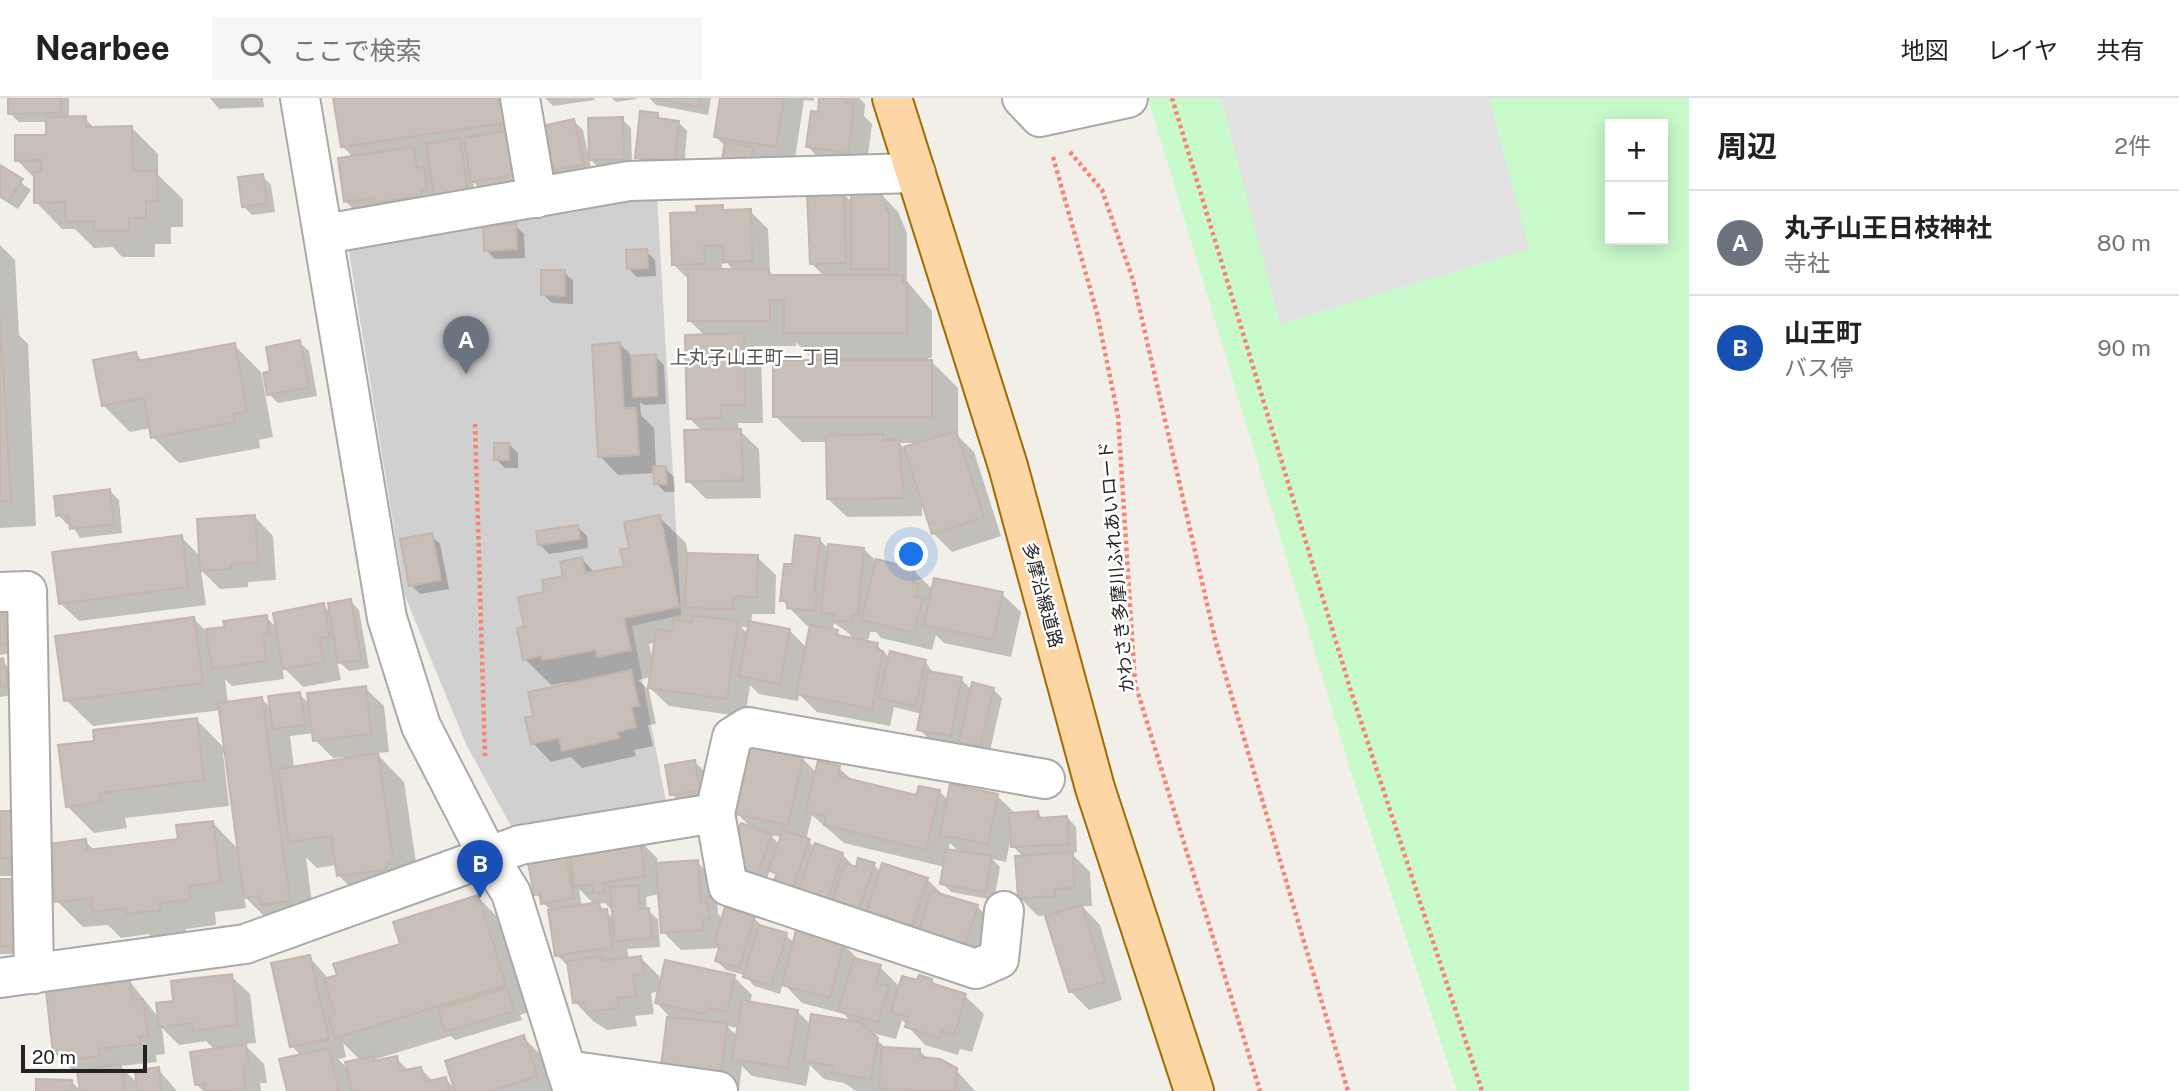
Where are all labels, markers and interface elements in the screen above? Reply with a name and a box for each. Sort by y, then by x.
search box [212,17,702,80]
text: Nearbee [35,29,170,67]
icon: search [236,29,274,67]
text: ここで検索 [292,35,422,66]
text: 地図 [1901,36,1949,64]
text: レイヤ [1987,36,2058,64]
text: 共有 [2096,36,2144,64]
map controls [1605,119,1668,245]
button: + [1605,119,1668,182]
text: 周辺 [1717,128,1777,164]
text: 2件 [2114,132,2151,159]
button: − [1605,182,1668,245]
text: 丸子山王日枝神社 [1784,212,1992,243]
text: A [1732,229,1748,256]
text: 80 m [2097,229,2151,256]
text: 寺社 [1784,249,1830,276]
pin: A [443,316,489,374]
text: 山王町 [1784,317,1862,348]
text: B [1732,334,1748,361]
text: 90 m [2097,334,2151,361]
district label: 上丸子山王町一丁目 [669,346,841,368]
text: バス停 [1784,354,1853,381]
street label: かわさき多摩川ふれあいロード [1095,441,1137,693]
your location [894,537,928,571]
street label: 多摩沿線道路 [1019,540,1067,650]
pin: B [457,840,503,898]
scale bar [21,1042,147,1074]
text: 20 m [32,1046,76,1068]

